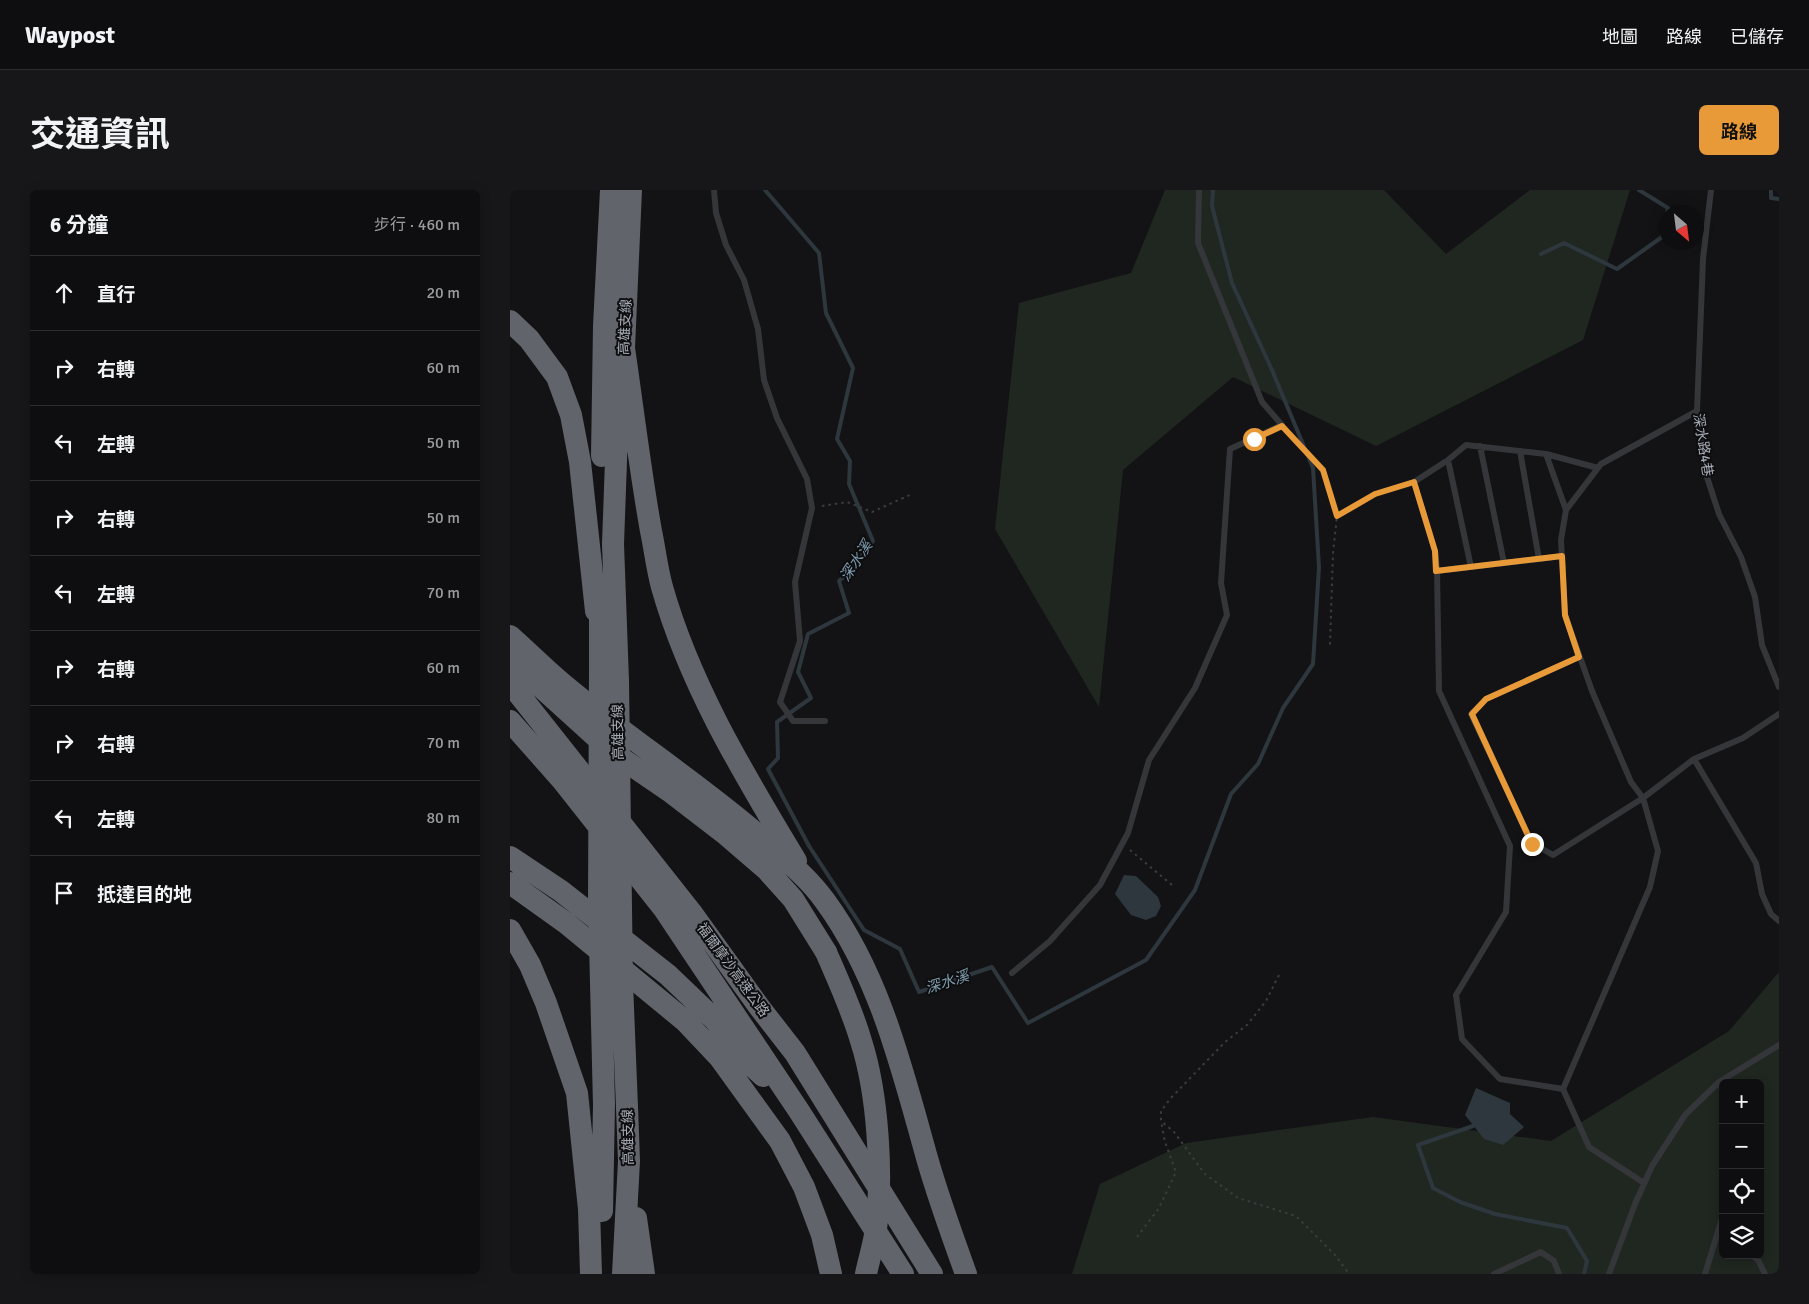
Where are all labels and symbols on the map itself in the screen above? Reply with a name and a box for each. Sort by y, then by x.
north arrow [1659,205,1704,250]
street label: 高雄支線 [615,299,635,355]
street label: 深水路4巷 [1690,412,1716,478]
route start [1243,428,1266,451]
water label: 深水溪 [836,536,877,585]
street label: 高雄支線 [609,704,627,760]
route end [1521,833,1544,856]
street label: 福爾摩沙高速公路 [693,920,773,1020]
water label: 深水溪 [923,966,973,998]
street label: 高雄支線 [619,1109,637,1165]

